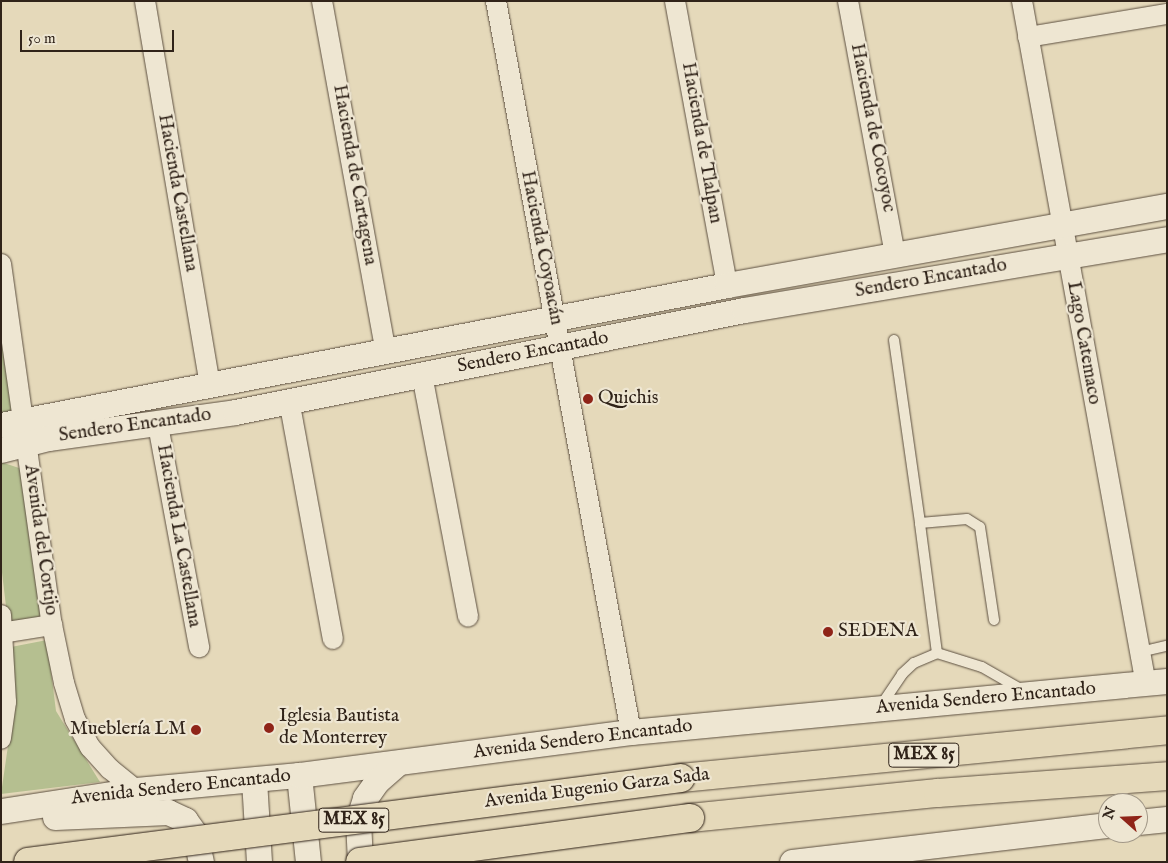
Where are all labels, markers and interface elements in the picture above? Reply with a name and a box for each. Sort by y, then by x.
scale bar [22,20,176,52]
text: 50 m [28,29,56,48]
street label: Hacienda de Cocoyoc [844,42,900,214]
street label: Hacienda de Tlalpan [676,61,726,225]
street label: Hacienda de Cartagena [327,83,381,267]
street label: Hacienda Castellana [152,112,202,274]
street label: Hacienda Coyoacán [515,169,567,327]
street label: Sendero Encantado [853,254,1009,304]
street label: Lago Catemaco [1061,280,1105,406]
street label: Sendero Encantado [455,327,611,379]
place label: Quichis [598,388,658,410]
marker: Quichis [582,393,594,405]
street label: Sendero Encantado [57,404,213,448]
street label: Hacienda La Castellana [151,443,205,629]
street label: Avenida del Cortijo [18,463,62,617]
place label: SEDENA [838,621,918,643]
marker: SEDENA [822,626,834,638]
street label: Avenida Sendero Encantado [875,678,1097,720]
place label: Iglesia Bautista de Monterrey [279,706,399,750]
street label: Avenida Sendero Encantado [472,715,694,765]
place label: Mueblería LM [70,719,186,741]
marker: Iglesia Bautista de Monterrey [263,722,275,734]
marker: Mueblería LM [190,724,202,736]
road number: MEX 85 [888,740,960,770]
street label: Avenida Eugenio Garza Sada [483,764,711,814]
street label: Avenida Sendero Encantado [70,765,292,811]
north arrow [1098,793,1148,843]
road number: MEX 85 [318,804,390,836]
text: N [1099,804,1120,822]

